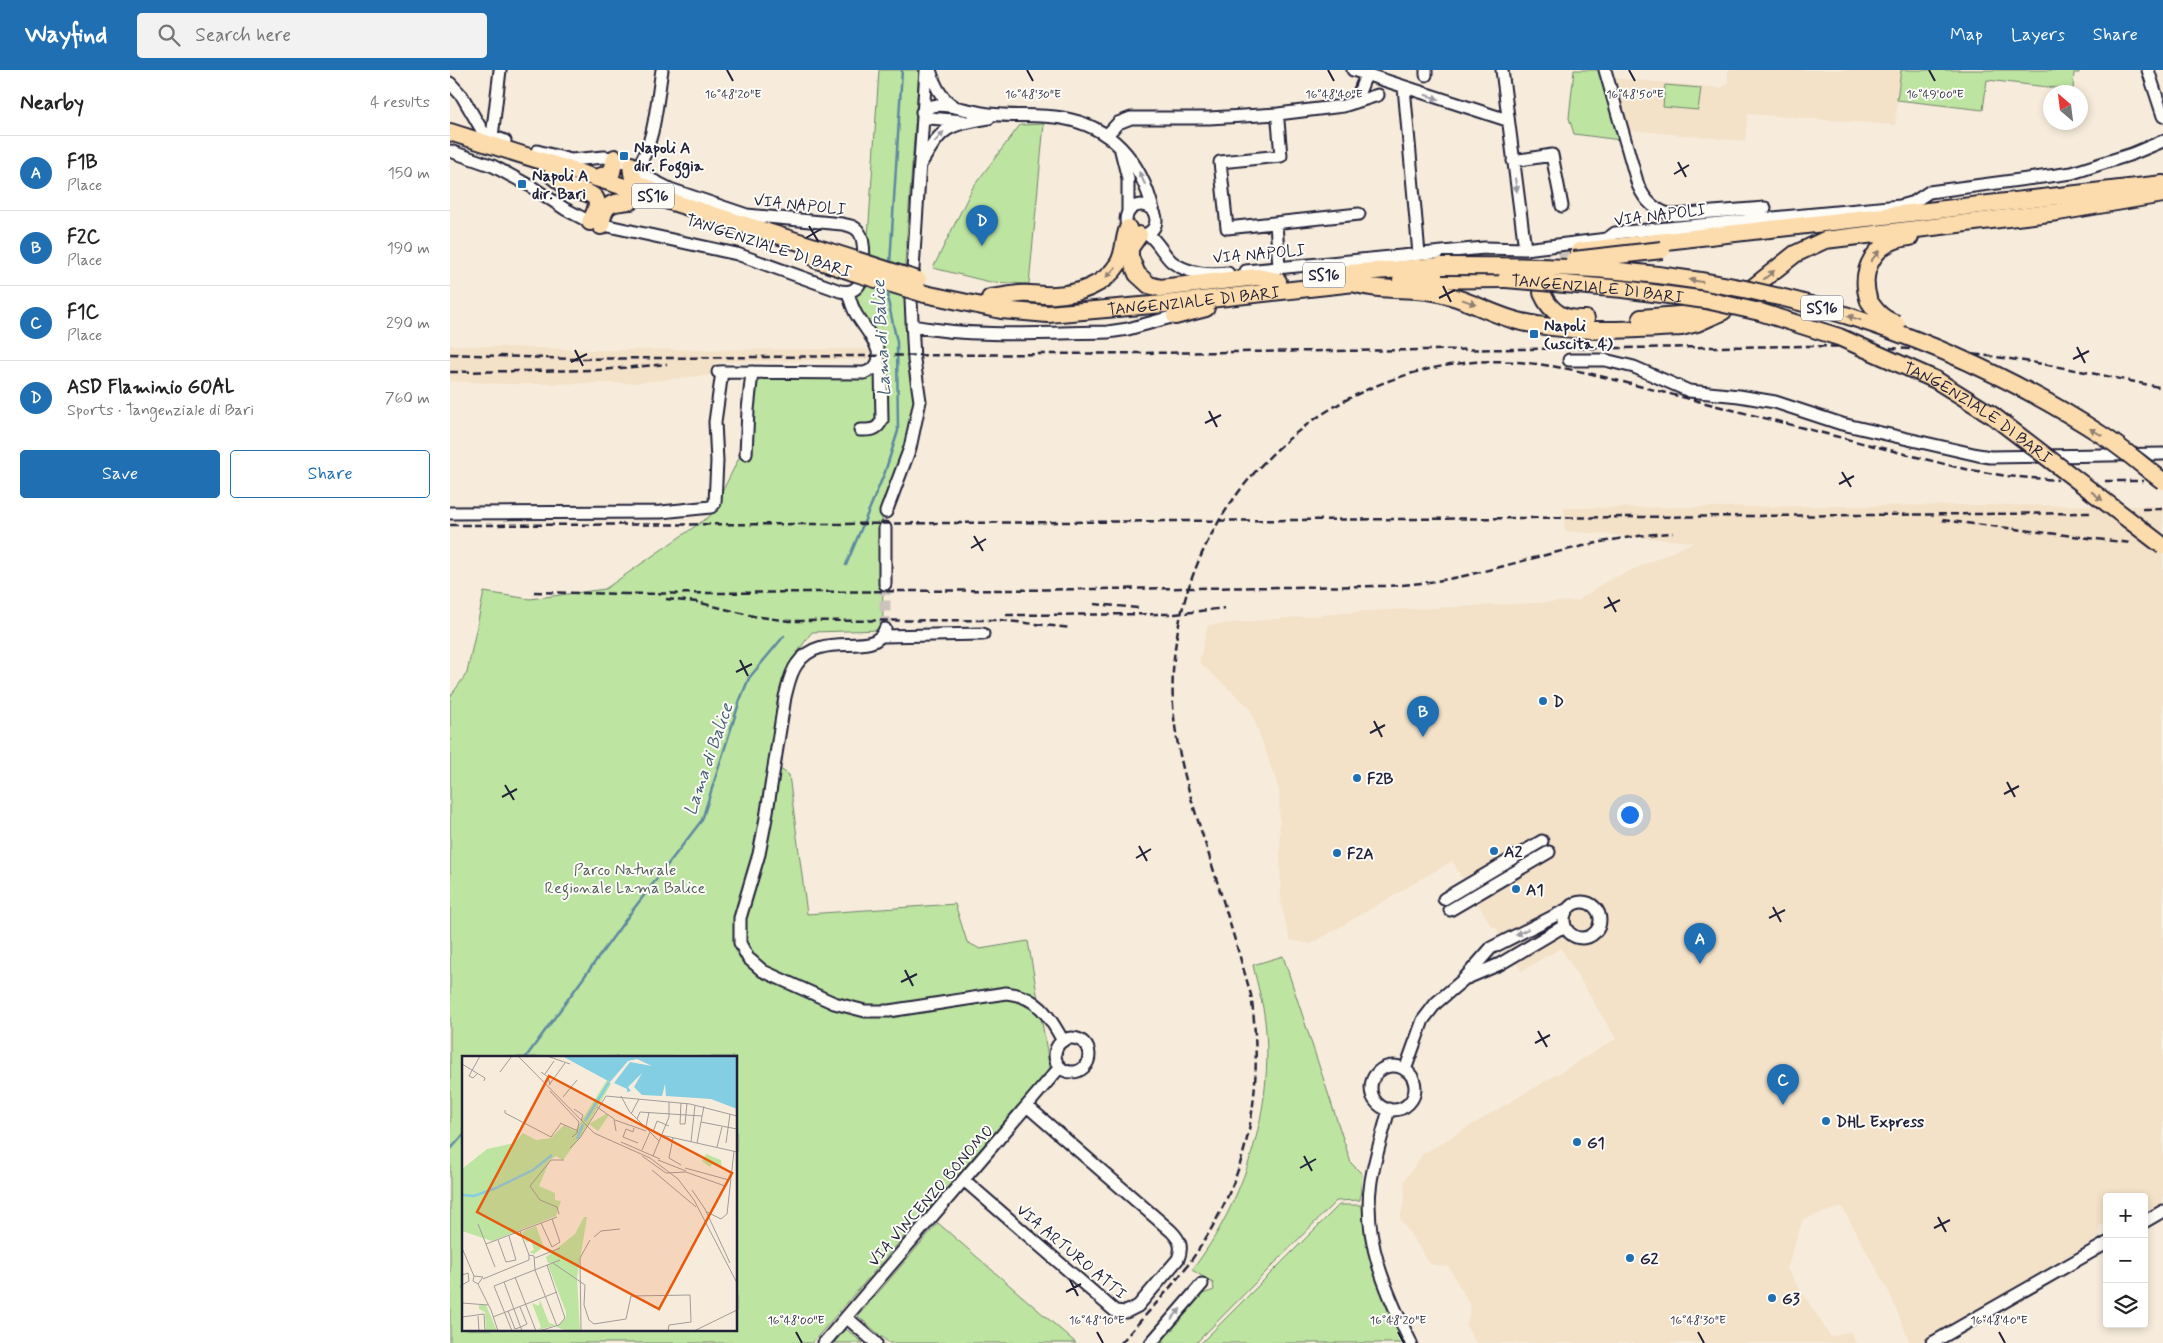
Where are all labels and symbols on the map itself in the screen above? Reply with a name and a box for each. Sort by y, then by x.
north arrow [2043,85,2088,130]
text: 16°48'20"E [705,87,761,103]
text: 16°48'30"E [1005,87,1061,103]
text: 16°48'40"E [1305,87,1363,103]
text: 16°48'50"E [1606,87,1664,103]
text: 16°49'00"E [1906,87,1964,103]
one-way arrow [1425,93,1440,101]
one-way arrow [933,131,944,144]
place label: Napoli A dir. Foggia [634,138,704,179]
marker: Napoli A dir. Foggia [618,150,630,162]
place label: Napoli A dir. Bari [532,166,589,205]
one-way arrow [1138,171,1147,186]
marker: Napoli A dir. Bari [516,178,528,190]
one-way arrow [1513,178,1521,194]
road number: SS16 [632,184,674,208]
street label: VIA NAPOLI [753,190,847,221]
street label: VIA NAPOLI [1613,199,1707,232]
pin: D [966,205,998,246]
street label: TANGENZIALE DI BARI [683,210,854,283]
street label: VIA NAPOLI [1212,240,1306,269]
one-way arrow [1870,250,1881,263]
road number: SS16 [1303,262,1345,288]
one-way arrow [1105,266,1117,278]
one-way arrow [1762,269,1775,280]
street label: TANGENZIALE DI BARI [1510,270,1685,309]
one-way arrow [1688,276,1704,284]
water label: Lama di Balice [867,278,897,397]
street label: TANGENZIALE DI BARI [1106,282,1281,321]
road number: SS16 [1801,296,1843,320]
one-way arrow [1462,298,1477,306]
one-way arrow [1847,314,1862,321]
place label: Napoli (uscita 4) [1544,316,1613,355]
marker: Napoli (uscita 4) [1528,328,1540,340]
street label: TANGENZIALE DI BARI [1900,358,2056,469]
one-way arrow [2089,427,2102,436]
one-way arrow [2090,490,2103,501]
place label: D [1553,692,1564,713]
marker: D [1537,695,1549,707]
pin: B [1407,696,1439,737]
water label: Lama di Balice [679,699,740,819]
place label: F2B [1367,769,1393,790]
marker: F2B [1351,772,1363,784]
your location [1617,802,1643,828]
place label: A2 [1504,842,1522,863]
place label: F2A [1347,844,1374,865]
marker: A2 [1488,845,1500,857]
marker: F2A [1331,847,1343,859]
park label: Parco Naturale Regionale Lama Balice [545,860,706,900]
place label: A1 [1526,880,1544,901]
marker: A1 [1510,883,1522,895]
pin: A [1684,923,1716,964]
one-way arrow [1515,928,1529,936]
inset map [462,1056,738,1330]
pin: C [1767,1064,1799,1105]
place label: DHL Express [1836,1112,1924,1133]
marker: DHL Express [1820,1115,1832,1127]
street label: VIA VINCENZO BONOMO [864,1121,999,1271]
place label: G1 [1587,1133,1605,1154]
marker: G1 [1571,1136,1583,1148]
street label: VIA ARTURO ATTI [1012,1200,1131,1304]
place label: G2 [1640,1249,1659,1270]
marker: G2 [1624,1252,1636,1264]
place label: G3 [1782,1289,1801,1310]
marker: G3 [1766,1292,1778,1304]
one-way arrow [1171,1307,1182,1320]
text: 16°48'00"E [767,1313,825,1329]
text: 16°48'10"E [1069,1313,1125,1329]
text: 16°48'20"E [1370,1313,1426,1329]
text: 16°48'30"E [1670,1313,1726,1329]
text: 16°48'40"E [1970,1313,2028,1329]

